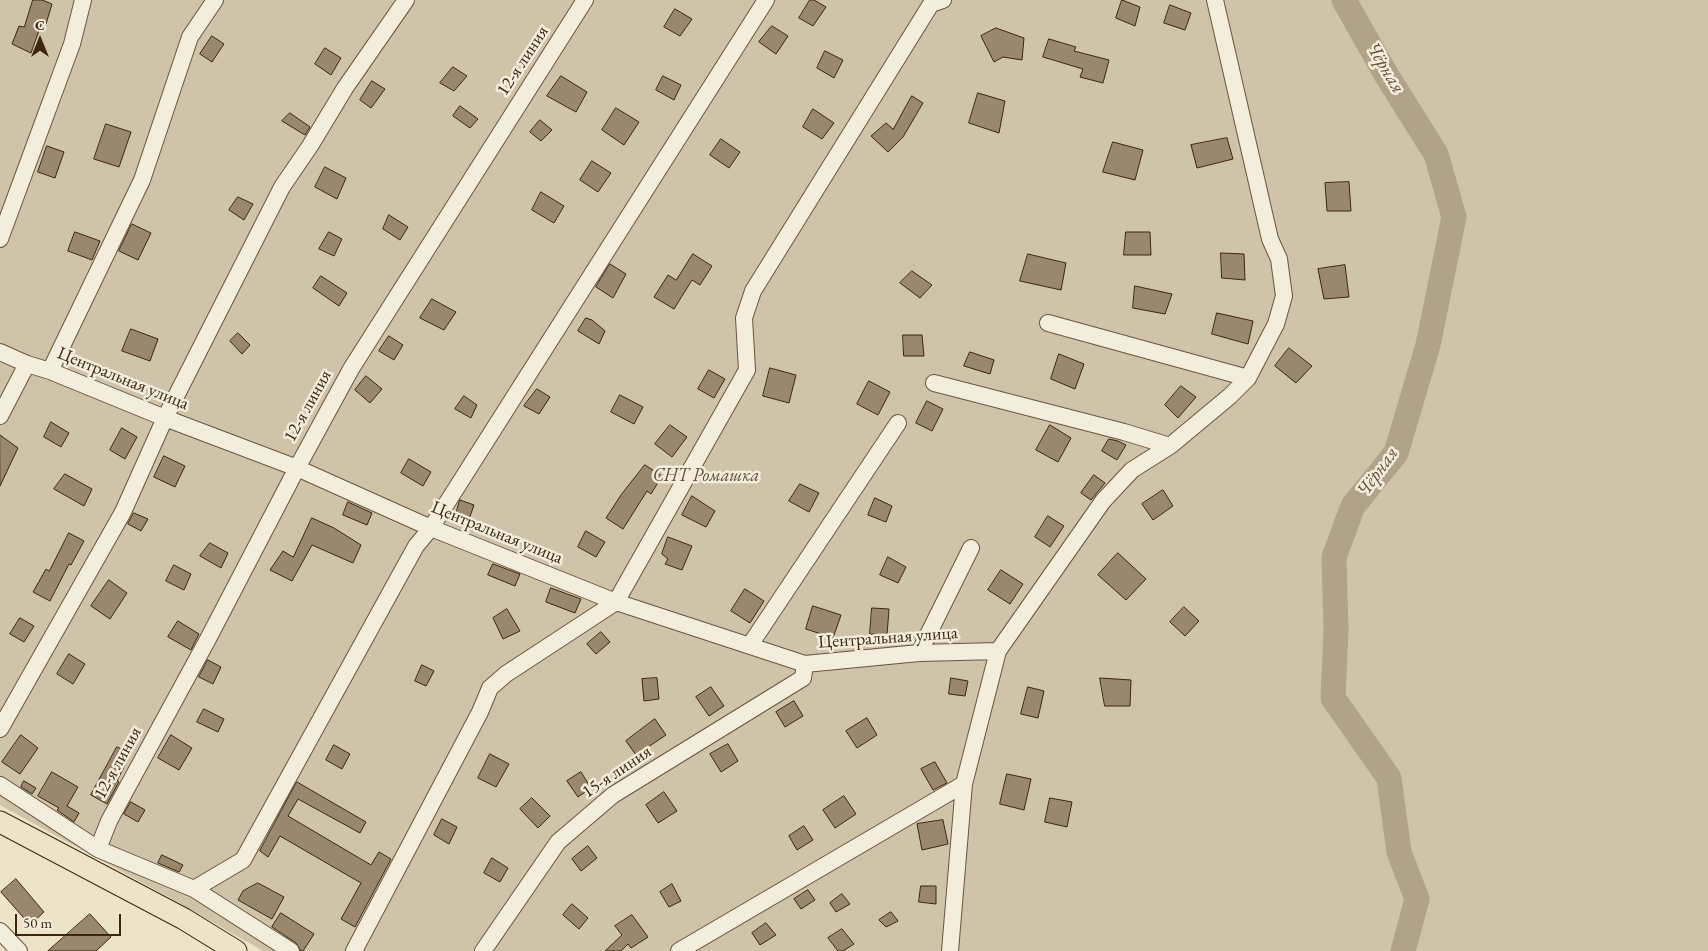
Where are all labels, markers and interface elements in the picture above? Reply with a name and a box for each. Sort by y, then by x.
north arrow [15,15,65,65]
text: С [35,16,45,34]
street label: 12-я линия [492,22,554,100]
water label: Чёрная [1361,38,1409,98]
street label: Центральная улица [54,343,192,415]
street label: 12-я линия [279,366,337,446]
water label: Чёрная [1352,443,1404,501]
park label: СНТ Ромашка [653,465,759,487]
street label: Центральная улица [428,497,566,569]
street label: Центральная улица [818,622,958,654]
street label: 12-я линия [89,723,147,803]
street label: 15-я линия [578,741,656,803]
scale bar [18,904,124,936]
text: 50 m [23,913,52,932]

